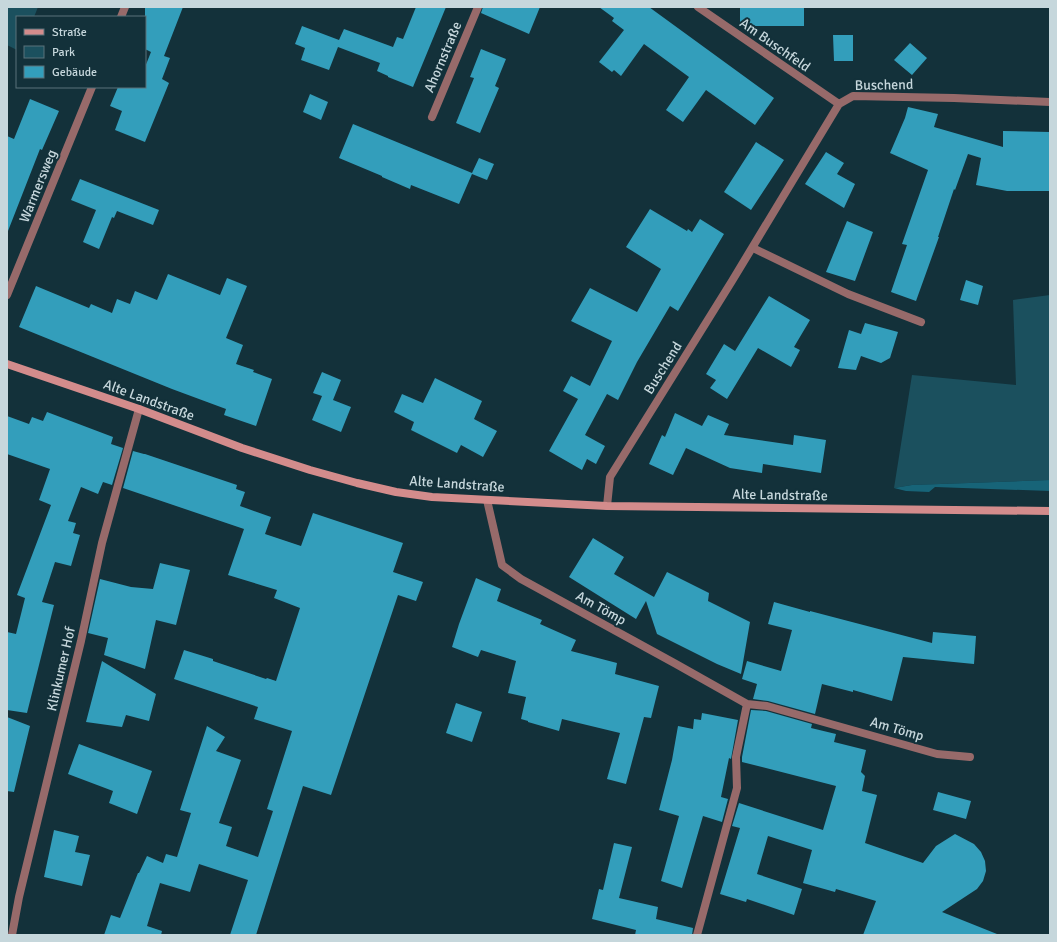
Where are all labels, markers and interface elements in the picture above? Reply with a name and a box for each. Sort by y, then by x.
street label: Am Buschfeld [736,14,814,76]
legend [16,16,146,88]
street label: Ahornstraße [420,19,466,95]
text: Straße [52,25,87,40]
text: Park [52,45,75,60]
text: Gebäude [52,65,97,80]
street label: Buschend [855,76,913,94]
street label: Warmersweg [16,147,60,225]
street label: Buschend [640,339,686,397]
street label: Alte Landstraße [101,376,197,424]
street label: Alte Landstraße [409,472,505,496]
street label: Alte Landstraße [732,486,828,504]
street label: Am Tömp [573,587,629,629]
street label: Klinkumer Hof [43,624,79,713]
street label: Am Tömp [868,713,926,745]

